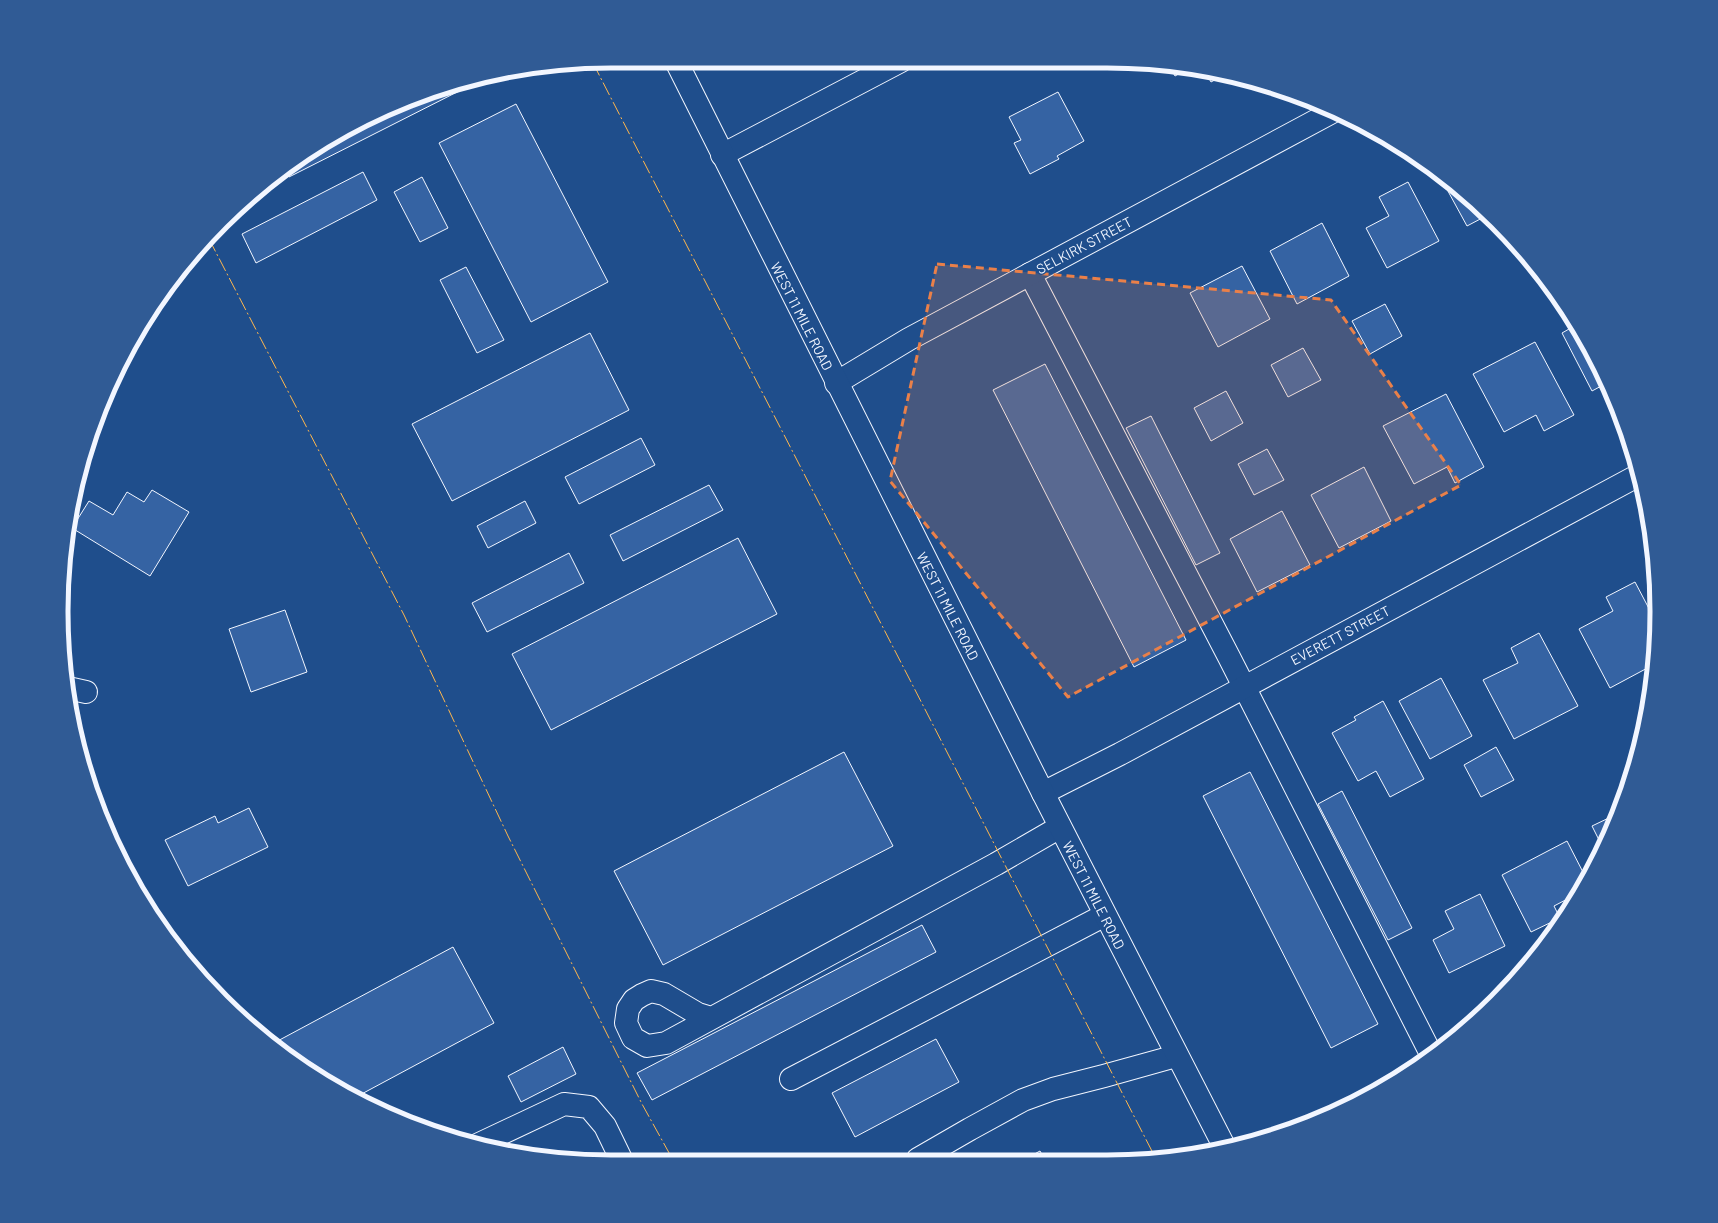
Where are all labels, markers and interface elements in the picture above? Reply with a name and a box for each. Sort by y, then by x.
street label: SELKIRK STREET [1033,213,1135,277]
street label: WEST 11 MILE ROAD [767,259,837,373]
street label: WEST 11 MILE ROAD [913,549,983,663]
street label: EVERETT STREET [1287,602,1393,668]
street label: WEST 11 MILE ROAD [1059,838,1129,952]

